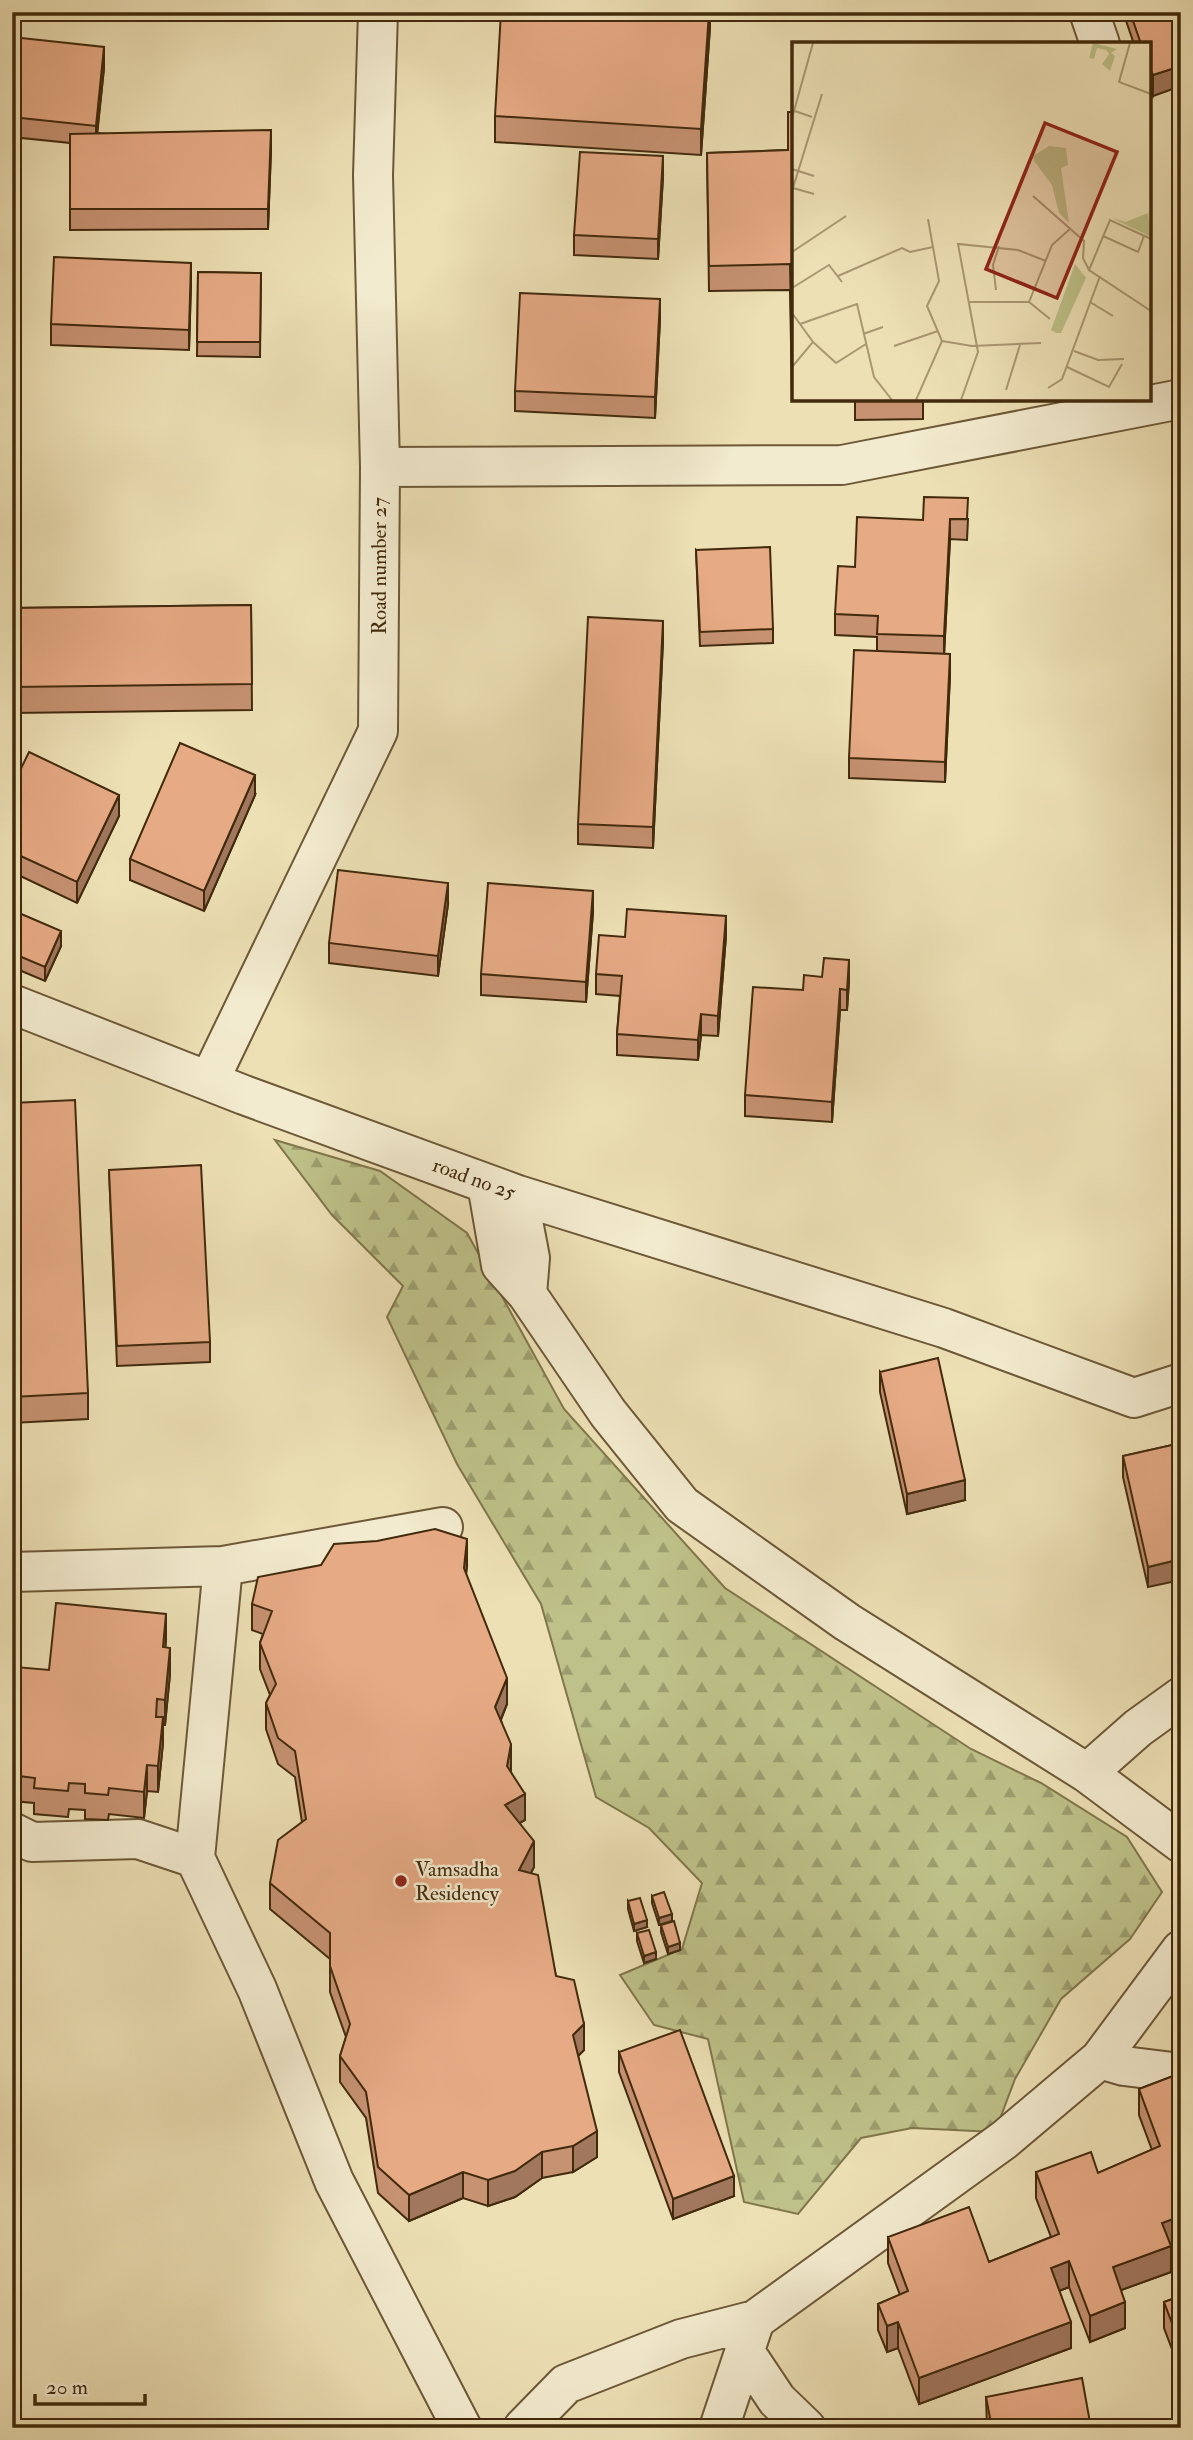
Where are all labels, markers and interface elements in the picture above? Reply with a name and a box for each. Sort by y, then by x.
inset map [792,42,1151,401]
street label: Road number 27 [366,497,393,635]
street label: road no 25 [429,1152,520,1207]
place label: Vamsadha Residency [415,1856,500,1907]
marker: Vamsadha Residency [393,1873,409,1889]
scale bar [35,2363,145,2407]
text: 20 m [46,2374,88,2401]

